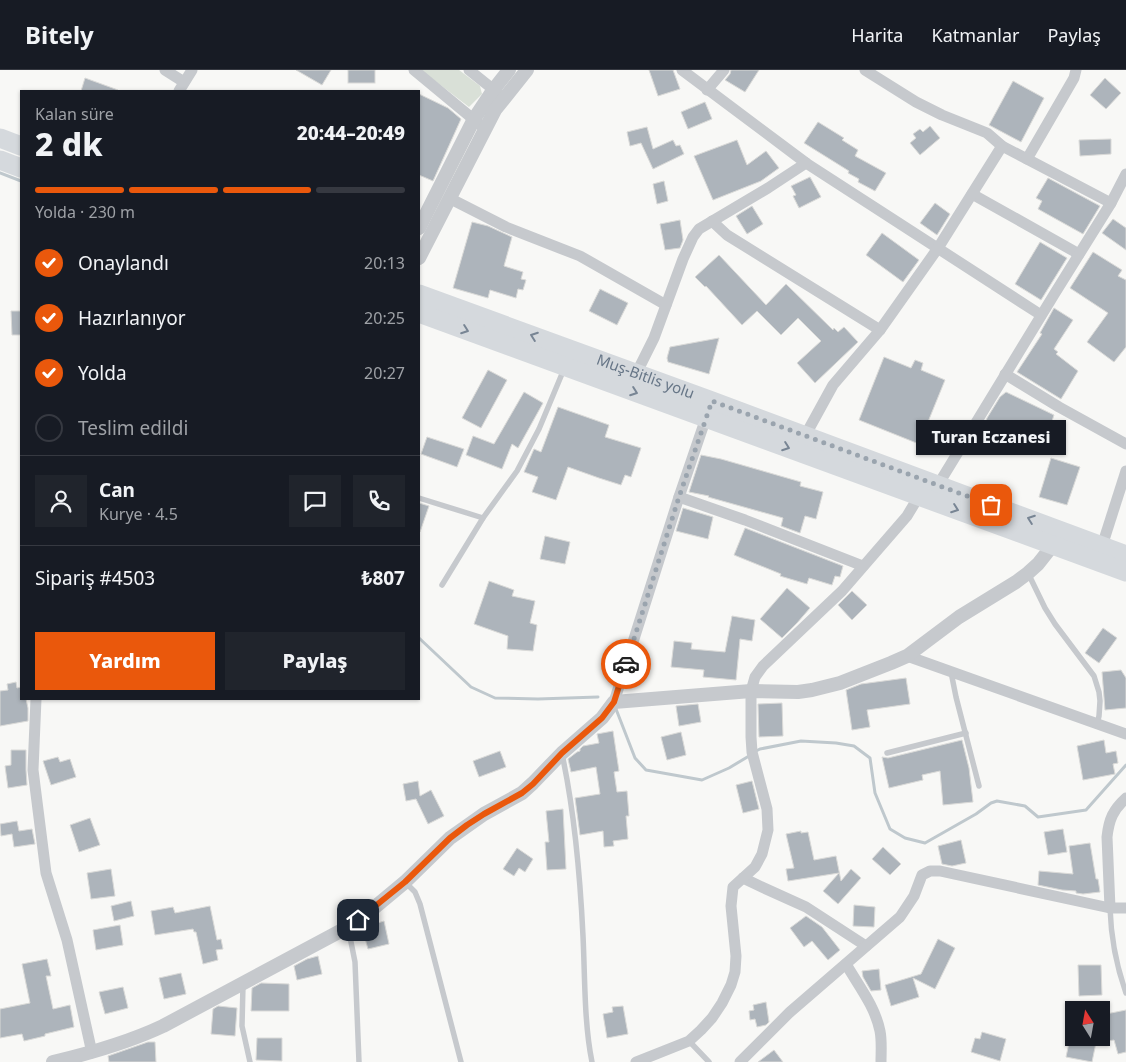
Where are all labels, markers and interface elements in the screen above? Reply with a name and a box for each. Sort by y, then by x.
text: Bitely [25,18,94,51]
text: Harita [851,23,903,47]
text: Katmanlar [931,23,1019,47]
text: Paylaş [1047,23,1101,47]
text: Kalan süre [35,103,114,125]
text: 20:44–20:49 [297,120,405,146]
text: 2 dk [35,122,103,165]
text: Yolda · 230 m [35,201,135,223]
icon: check [35,249,63,277]
text: Onaylandı [78,250,169,276]
text: 20:13 [364,252,405,274]
icon: check [35,304,63,332]
text: Hazırlanıyor [78,305,186,331]
text: 20:25 [364,307,405,329]
one-way arrow [460,324,468,334]
one-way arrow [530,332,539,342]
street label: Muş-Bitlis yolu [594,349,697,403]
icon: check [35,359,63,387]
text: Yolda [78,360,127,386]
text: 20:27 [364,362,405,384]
one-way arrow [629,386,637,396]
text: Teslim edildi [78,415,188,441]
callout: Turan Eczanesi [916,420,1066,455]
text: Turan Eczanesi [932,426,1050,448]
one-way arrow [781,441,790,451]
button: person [35,475,87,527]
button: chat [289,475,341,527]
button: phone [353,475,405,527]
text: Can [99,477,135,503]
pin [970,484,1012,526]
icon: bag [977,491,1005,519]
text: Kurye · 4.5 [99,503,178,525]
one-way arrow [950,503,959,513]
one-way arrow [1027,515,1036,525]
text: Sipariş #4503 [35,565,155,591]
text: ₺807 [362,565,405,591]
button: Yardım [35,632,215,690]
button: Paylaş [225,632,405,690]
courier [601,639,651,689]
icon: car [612,650,640,678]
pin [337,899,379,941]
icon: home [344,906,372,934]
north arrow [1065,1001,1110,1046]
map controls [1065,1001,1110,1046]

